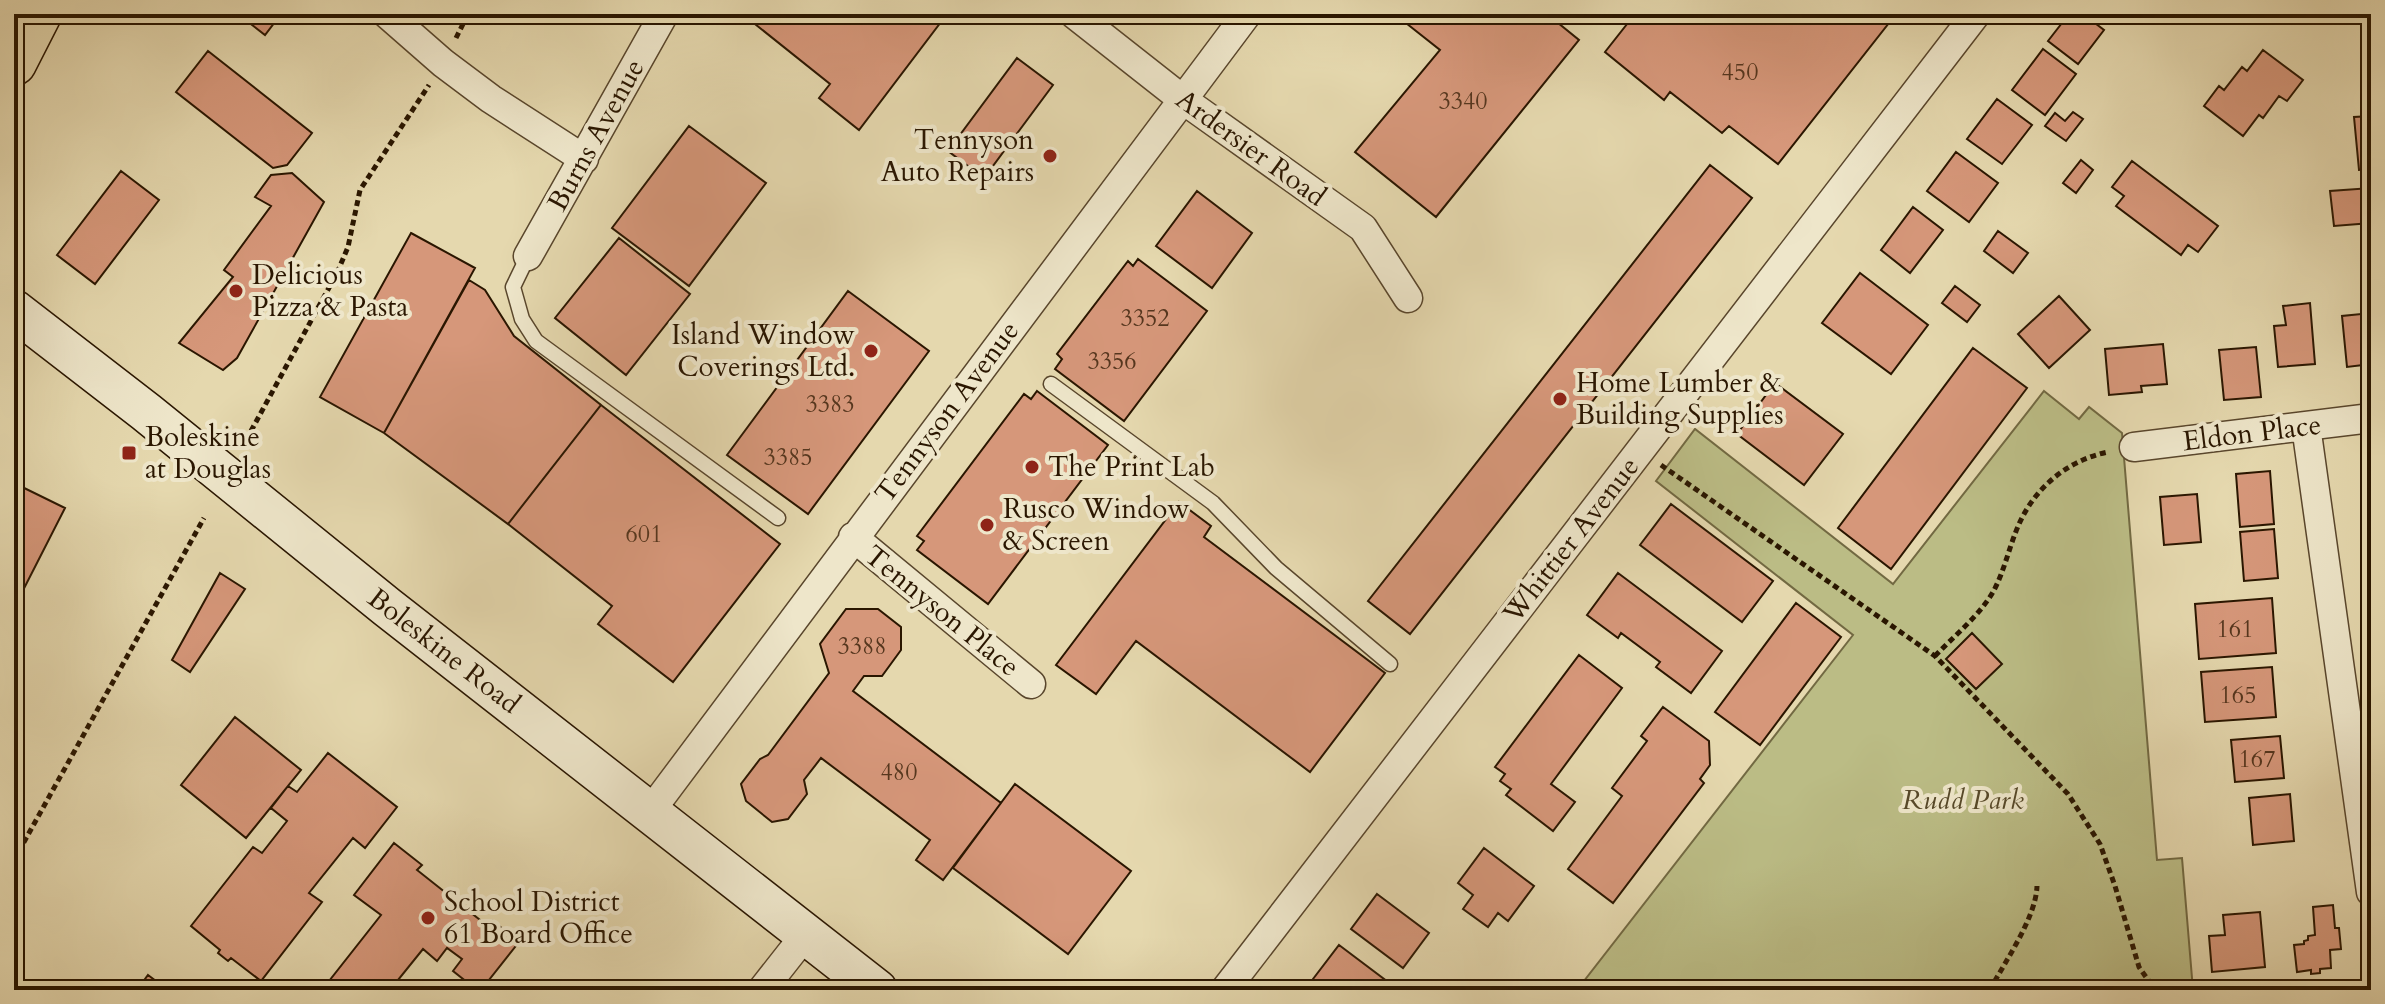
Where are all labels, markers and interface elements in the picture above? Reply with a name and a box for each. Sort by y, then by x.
street label: Burns Avenue [539,52,653,218]
house number: 450 [1722,56,1758,89]
street label: Ardersier Road [1168,81,1334,216]
house number: 3340 [1438,85,1488,118]
place label: Tennyson Auto Repairs [881,121,1034,191]
marker: Tennyson Auto Repairs [1041,147,1059,165]
place label: Delicious Pizza & Pasta [252,256,408,326]
marker: Delicious Pizza & Pasta [227,282,245,300]
house number: 3352 [1120,302,1170,335]
street label: Tennyson Avenue [866,313,1028,511]
place label: Island Window Coverings Ltd. [671,316,856,386]
marker: Island Window Coverings Ltd. [862,342,880,360]
house number: 3356 [1087,345,1137,378]
place label: Home Lumber & Building Supplies [1576,364,1784,434]
house number: 3383 [805,388,855,421]
marker: Home Lumber & Building Supplies [1551,390,1569,408]
street label: Eldon Place [2181,406,2323,460]
place label: Boleskine at Douglas [145,418,271,488]
house number: 3385 [763,441,813,474]
marker: Boleskine at Douglas [120,444,138,462]
place label: The Print Lab [1048,448,1215,486]
street label: Whittier Avenue [1494,449,1648,632]
marker: The Print Lab [1023,458,1041,476]
place label: Rusco Window & Screen [1003,490,1190,560]
marker: Rusco Window & Screen [978,516,996,534]
house number: 601 [626,518,662,551]
street label: Tennyson Place [857,537,1027,685]
street label: Boleskine Road [360,579,528,723]
house number: 161 [2217,613,2253,646]
house number: 3388 [837,630,887,663]
house number: 165 [2220,679,2256,712]
house number: 167 [2239,743,2275,776]
house number: 480 [881,756,917,789]
park label: Rudd Park [1902,781,2024,819]
place label: School District 61 Board Office [444,883,633,953]
marker: School District 61 Board Office [419,909,437,927]

